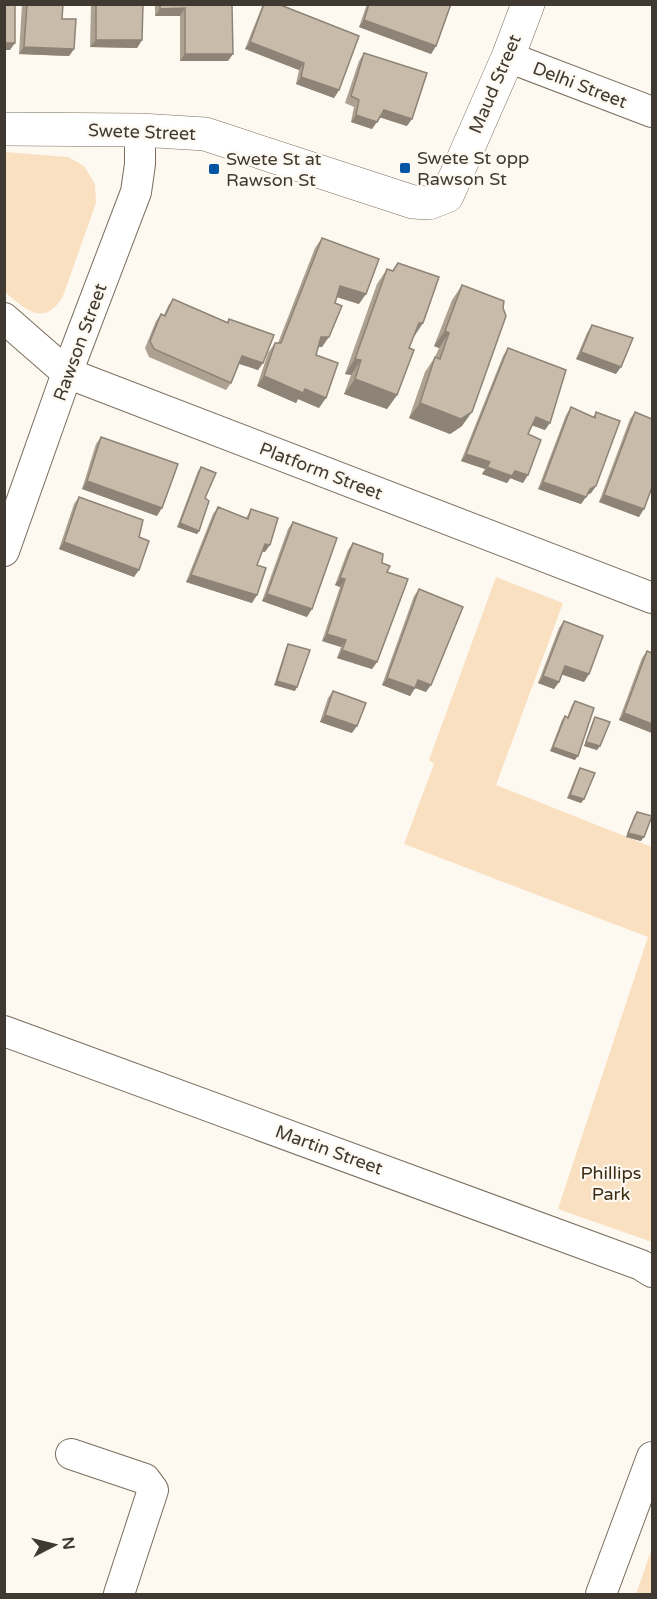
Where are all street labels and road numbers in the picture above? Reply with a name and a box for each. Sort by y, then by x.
street label: Maud Street [464,31,526,137]
street label: Delhi Street [530,57,630,113]
street label: Swete Street [88,119,196,145]
street label: Rawson Street [49,280,112,404]
street label: Platform Street [256,437,386,505]
street label: Martin Street [272,1120,386,1180]

